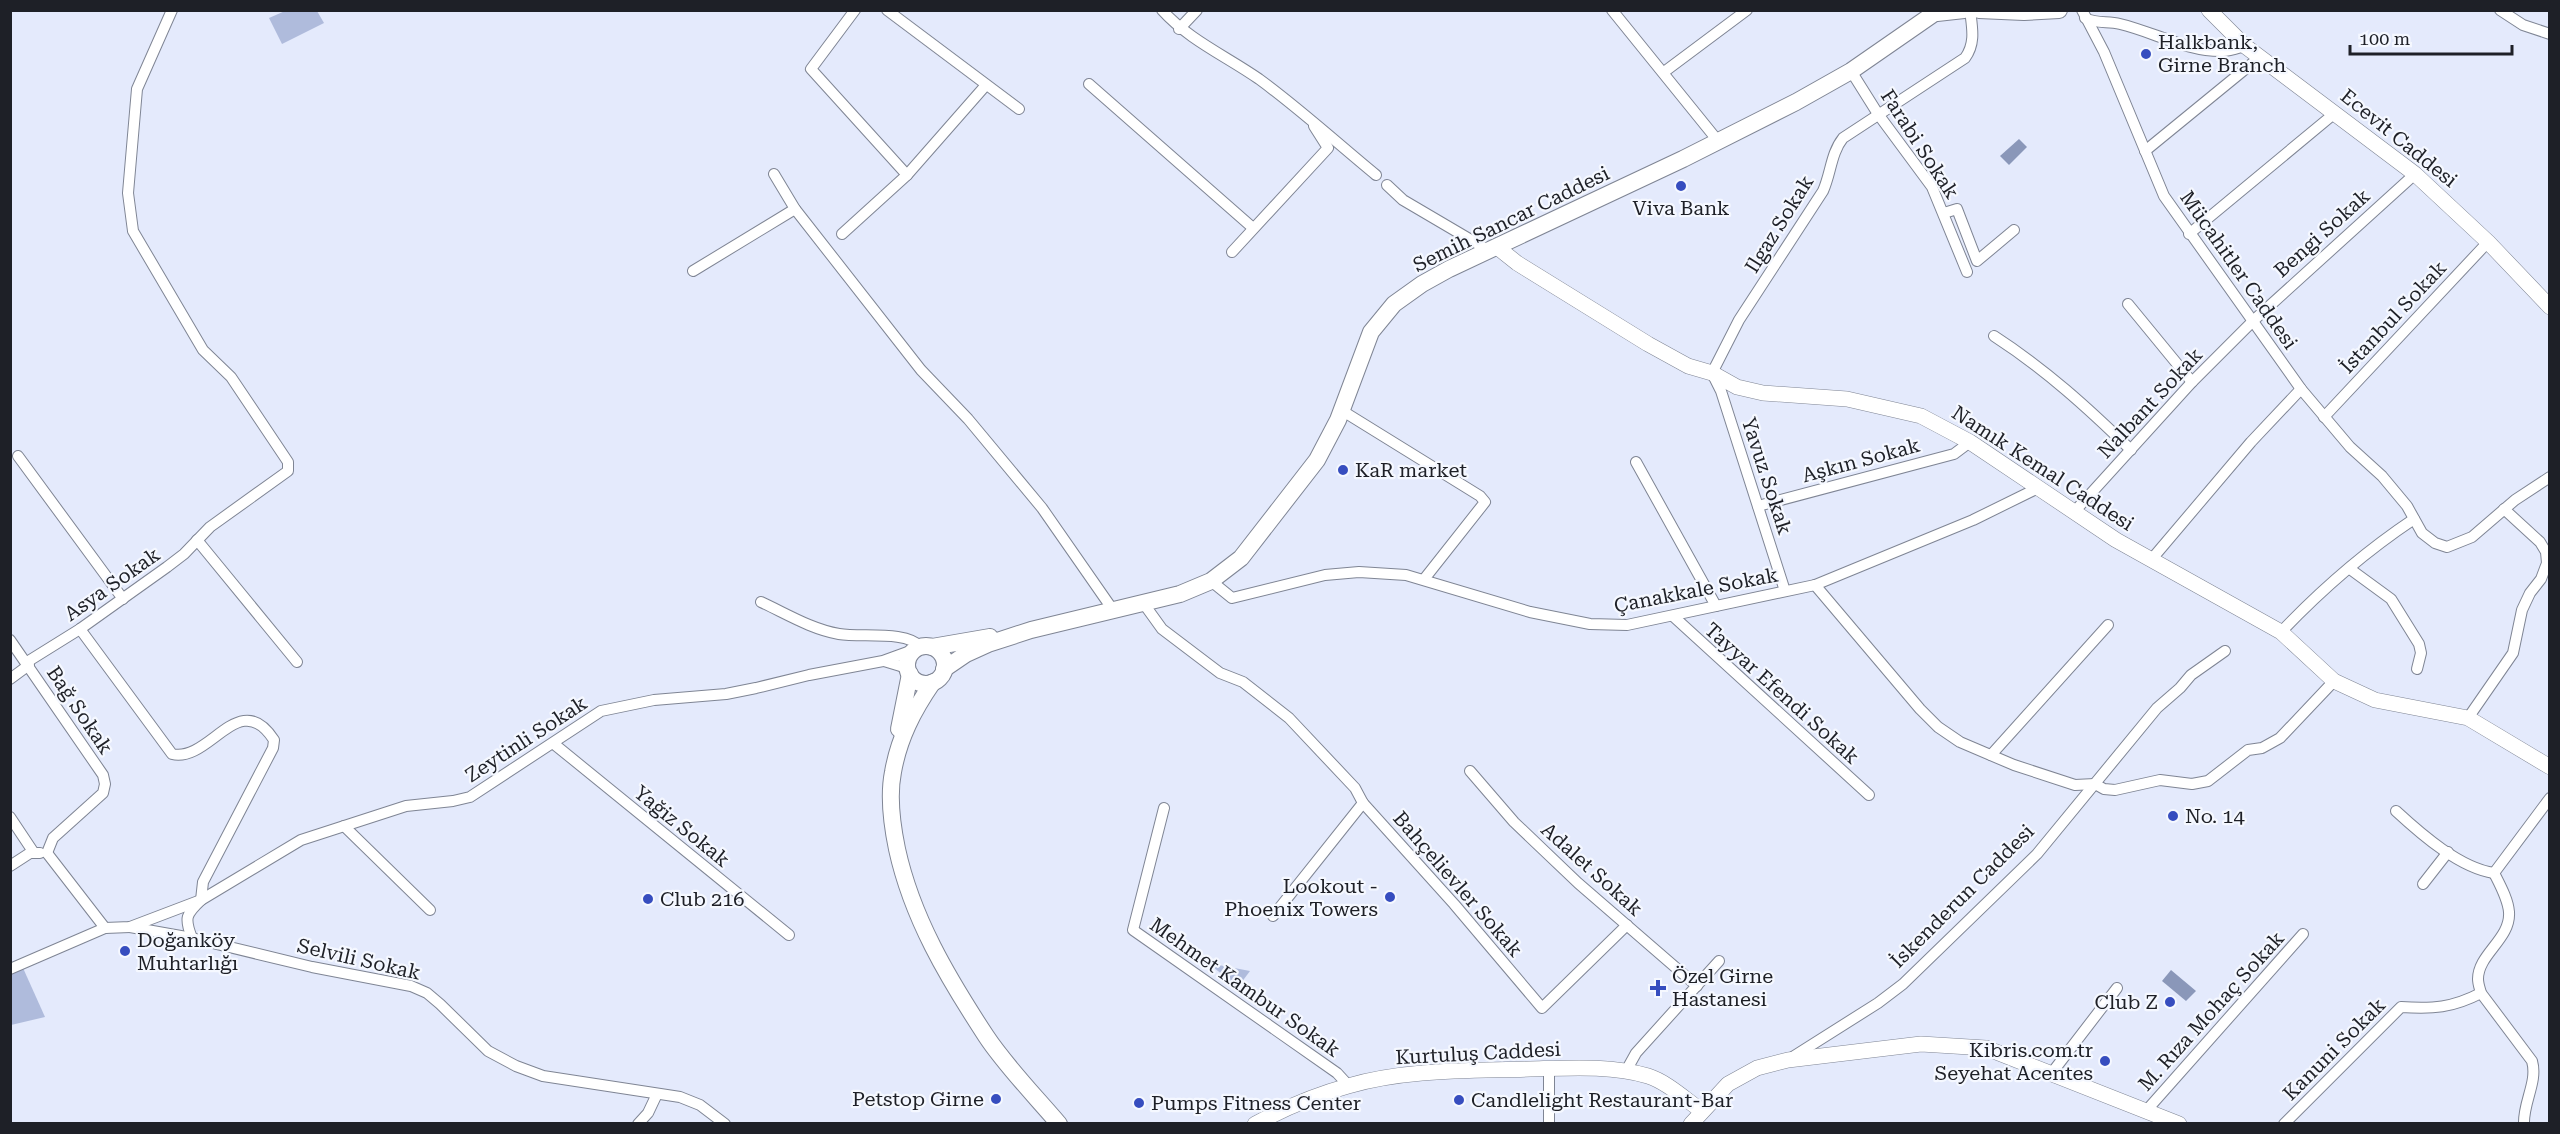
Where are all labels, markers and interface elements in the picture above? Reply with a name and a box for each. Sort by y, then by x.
scale bar [2350,18,2512,56]
text: 100 m [2359,28,2410,49]
place label: Halkbank, Girne Branch [2158,30,2286,77]
marker: Halkbank, Girne Branch [2139,47,2153,61]
street label: Ecevit Caddesi [2336,84,2462,192]
street label: Farabi Sokak [1876,85,1964,203]
street label: Semih Sancar Caddesi [1409,161,1613,277]
street label: Ilgaz Sokak [1740,170,1819,277]
marker: Viva Bank [1674,179,1688,193]
street label: Bengi Sokak [2269,183,2375,282]
street label: Mücahitler Caddesi [2175,186,2303,354]
place label: Viva Bank [1633,196,1730,220]
street label: İstanbul Sokak [2335,256,2451,378]
street label: Nalbant Sokak [2093,343,2207,463]
street label: Namık Kemal Caddesi [1948,400,2138,536]
street label: Yavuz Sokak [1737,414,1797,538]
street label: Aşkın Sokak [1799,433,1923,487]
place label: KaR market [1355,458,1467,482]
marker: KaR market [1336,463,1350,477]
street label: Asya Sokak [60,542,165,626]
street label: Çanakkale Sokak [1612,562,1780,618]
street label: Tayyar Efendi Sokak [1700,617,1864,769]
street label: Bağ Sokak [42,661,118,759]
street label: Zeytinli Sokak [461,691,592,787]
street label: Yağiz Sokak [629,780,735,872]
place label: No. 14 [2185,804,2245,828]
street label: Bahçelievler Sokak [1388,806,1528,962]
marker: No. 14 [2166,809,2180,823]
street label: Adalet Sokak [1536,817,1648,921]
street label: İskenderun Caddesi [1885,819,2039,973]
place label: Lookout - Phoenix Towers [1224,874,1378,921]
place label: Club 216 [660,887,745,911]
marker: Lookout - Phoenix Towers [1383,890,1397,904]
marker: Club 216 [641,892,655,906]
street label: Mehmet Kambur Sokak [1145,912,1345,1062]
street label: M. Rıza Mohaç Sokak [2133,926,2289,1096]
place label: Doğanköy Muhtarlığı [137,928,238,975]
street label: Selvili Sokak [295,933,423,985]
marker: Doğanköy Muhtarlığı [118,944,132,958]
place label: Özel Girne Hastanesi [1672,964,1773,1011]
marker: Özel Girne Hastanesi [1649,979,1667,997]
place label: Club Z [2095,990,2158,1014]
street label: Kanuni Sokak [2278,993,2390,1105]
marker: Club Z [2163,995,2177,1009]
street label: Kurtuluş Caddesi [1395,1037,1561,1069]
place label: Kibris.com.tr Seyehat Acentes [1934,1038,2093,1085]
marker: Kibris.com.tr Seyehat Acentes [2098,1054,2112,1068]
place label: Petstop Girne [852,1087,984,1111]
place label: Candlelight Restaurant-Bar [1471,1088,1733,1112]
place label: Pumps Fitness Center [1151,1091,1361,1115]
marker: Petstop Girne [989,1092,1003,1106]
marker: Candlelight Restaurant-Bar [1452,1093,1466,1107]
marker: Pumps Fitness Center [1132,1096,1146,1110]

